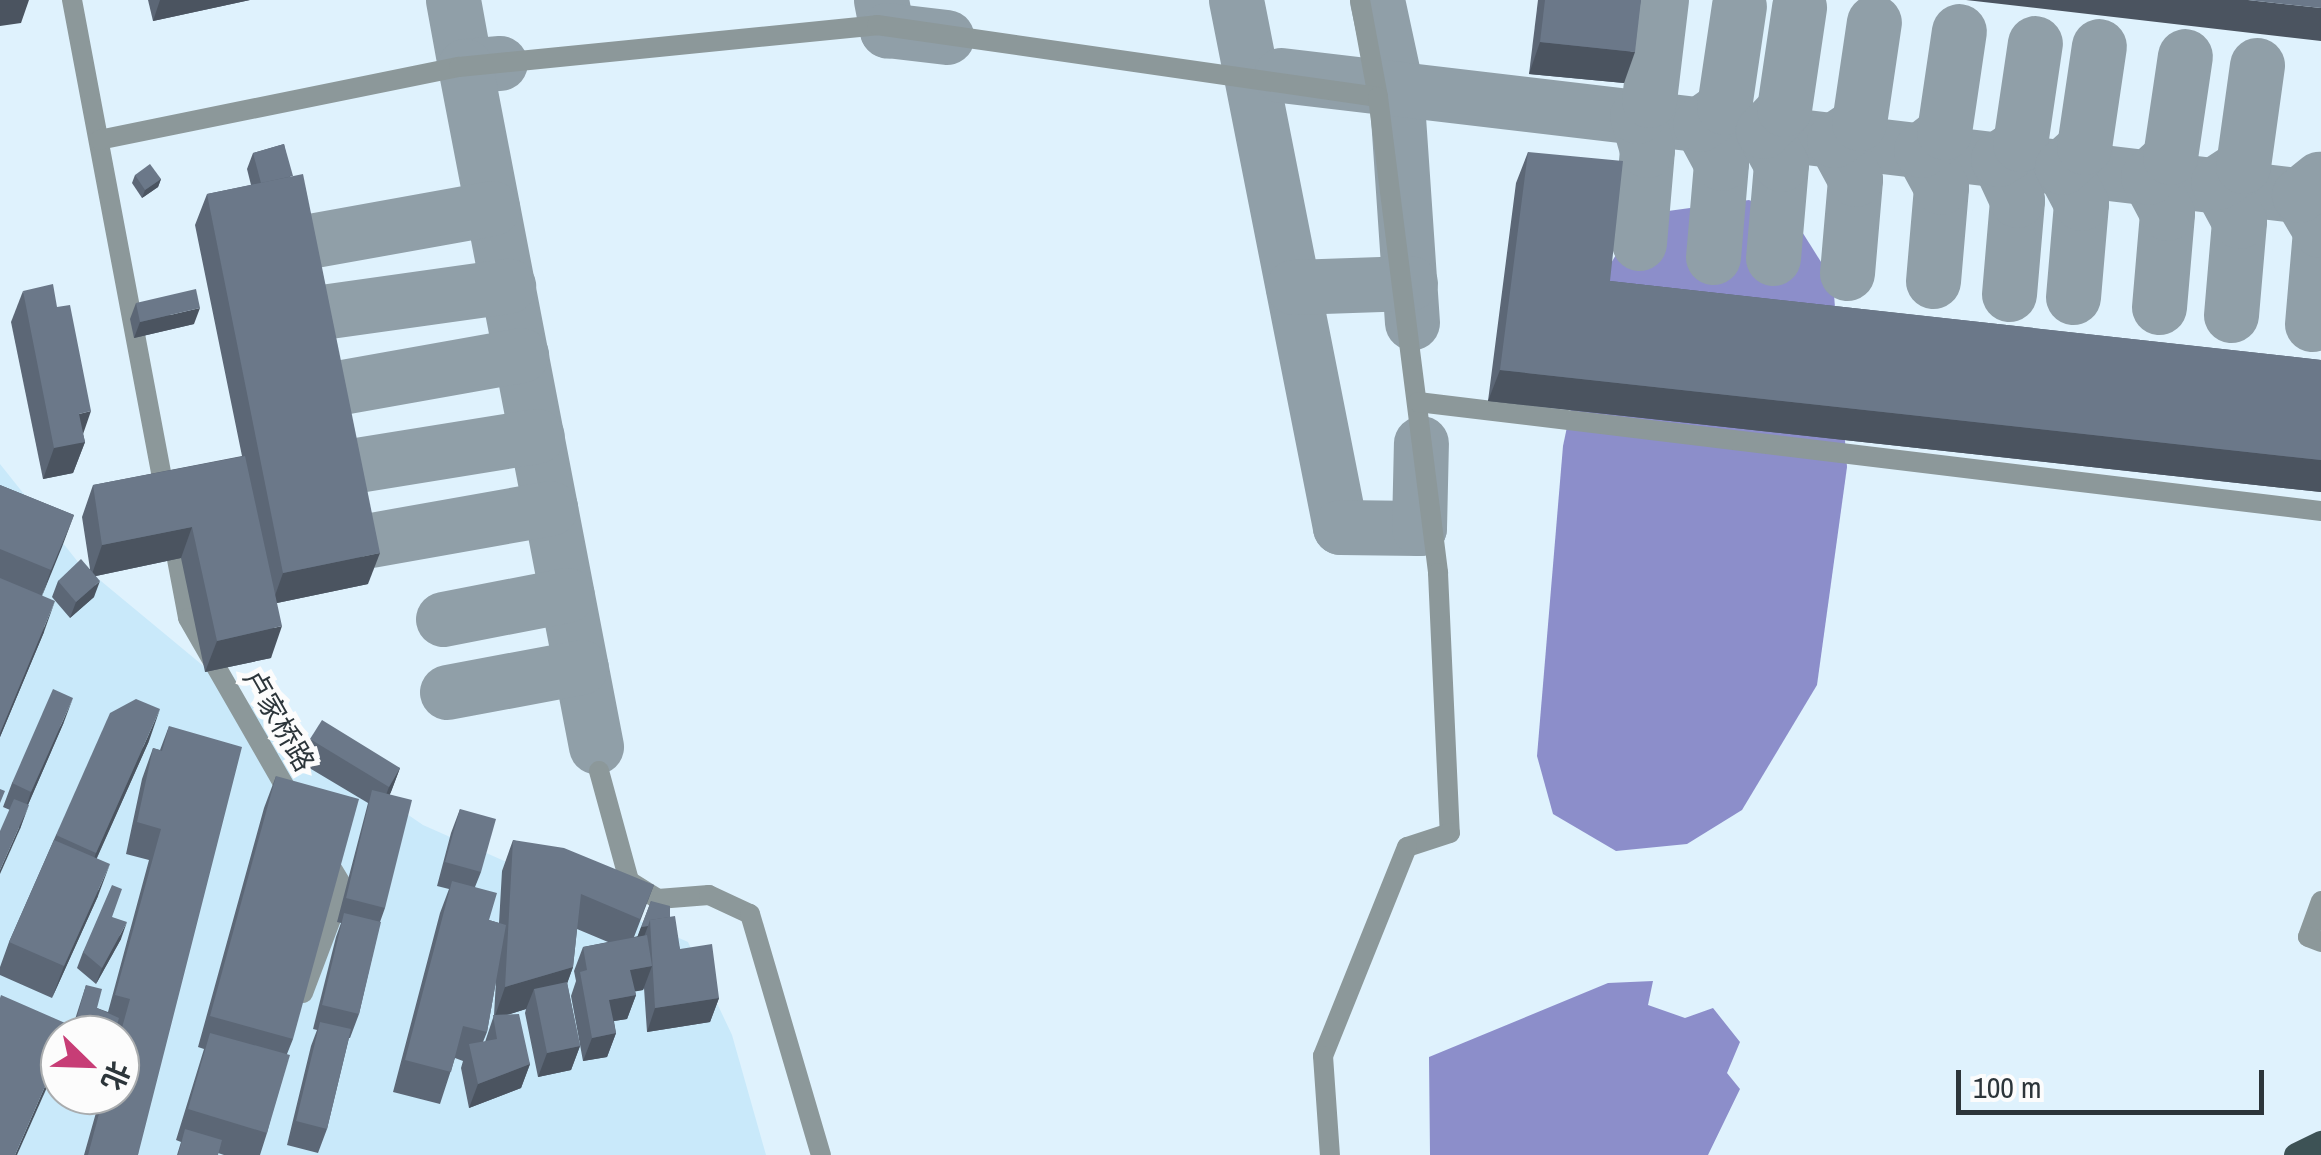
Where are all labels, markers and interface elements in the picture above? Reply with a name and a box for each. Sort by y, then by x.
street label: 卢家桥路 [236,663,322,777]
north arrow [40,1015,140,1115]
scale bar [1961,1050,2268,1112]
text: 北 [93,1056,139,1096]
text: 100 m [1973,1067,2041,1107]

